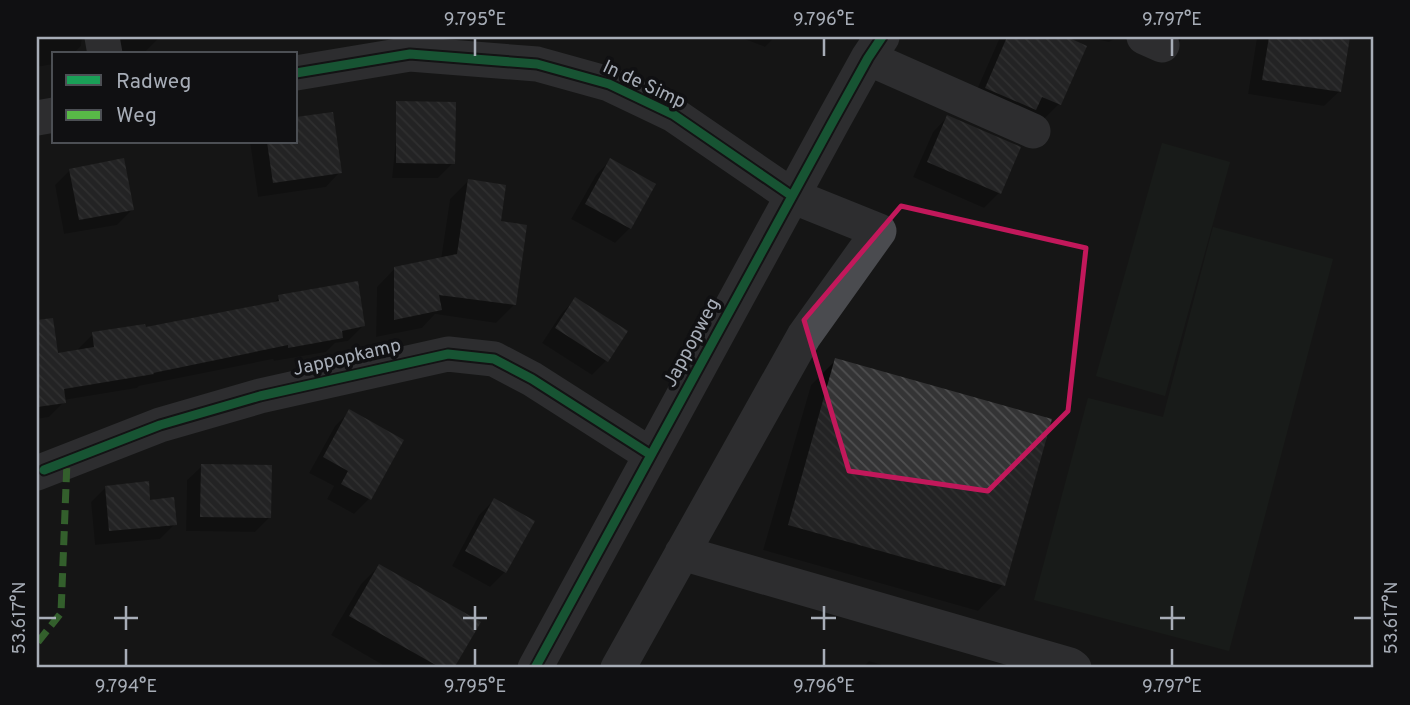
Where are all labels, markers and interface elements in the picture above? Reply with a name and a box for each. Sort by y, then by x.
text: 9.795°E [444,9,506,32]
text: 9.796°E [793,9,855,32]
text: 9.797°E [1142,9,1202,32]
legend [52,52,298,144]
street label: In de Simp [599,55,689,115]
text: Radweg [116,69,191,96]
text: Weg [116,103,157,130]
street label: Jappopweg [658,294,726,392]
street label: Jappopkamp [290,334,404,382]
text: 53.617°N [9,582,32,654]
text: 53.617°N [1381,582,1404,654]
text: 9.794°E [95,676,157,699]
text: 9.795°E [444,676,506,699]
text: 9.796°E [793,676,855,699]
text: 9.797°E [1142,676,1202,699]

